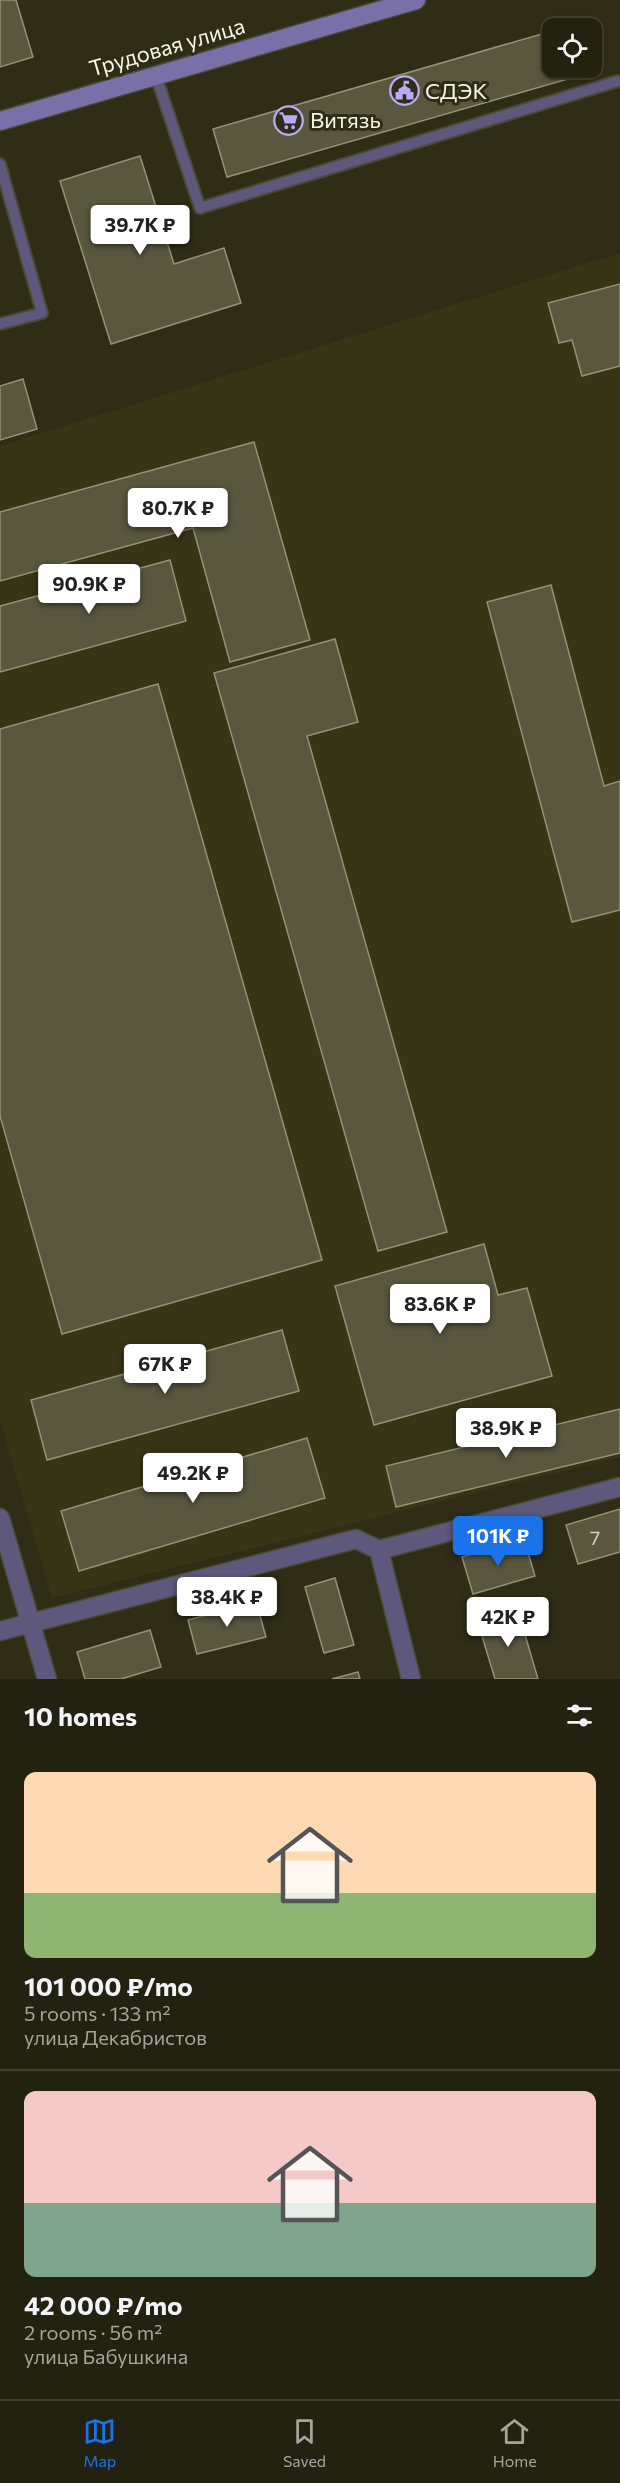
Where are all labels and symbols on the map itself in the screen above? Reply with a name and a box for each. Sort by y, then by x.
street label: Трудовая улица [86,11,248,82]
public building icon: СДЭК [388,75,420,107]
place label: СДЭК [425,77,487,104]
supermarket icon: Витязь [273,104,305,136]
place label: Витязь [310,106,381,133]
pin: 39.7K ₽ [85,205,195,256]
pin: 80.7K ₽ [123,488,233,539]
pin: 90.9K ₽ [34,564,144,615]
pin: 83.6K ₽ [385,1284,495,1335]
pin: 67K ₽ [123,1344,207,1395]
pin: 38.9K ₽ [451,1408,561,1459]
pin: 49.2K ₽ [138,1453,248,1504]
pin: 101K ₽ [449,1516,547,1567]
house number: 7 [590,1525,600,1549]
pin: 38.4K ₽ [172,1577,282,1628]
pin: 42K ₽ [466,1597,550,1648]

